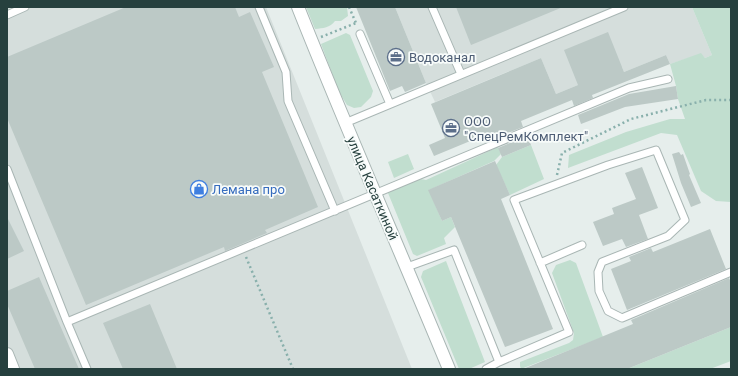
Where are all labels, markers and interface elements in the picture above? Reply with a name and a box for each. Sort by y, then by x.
office icon: Водоканал [386,47,406,67]
place label: Водоканал [409,50,476,65]
place label: ООО "СпецРемКомплект" [464,114,588,144]
office icon: ООО "СпецРемКомплект" [441,118,461,138]
street label: улица Касаткиной [344,134,401,242]
shop icon: Лемана про [189,179,209,199]
place label: Лемана про [212,182,285,197]

